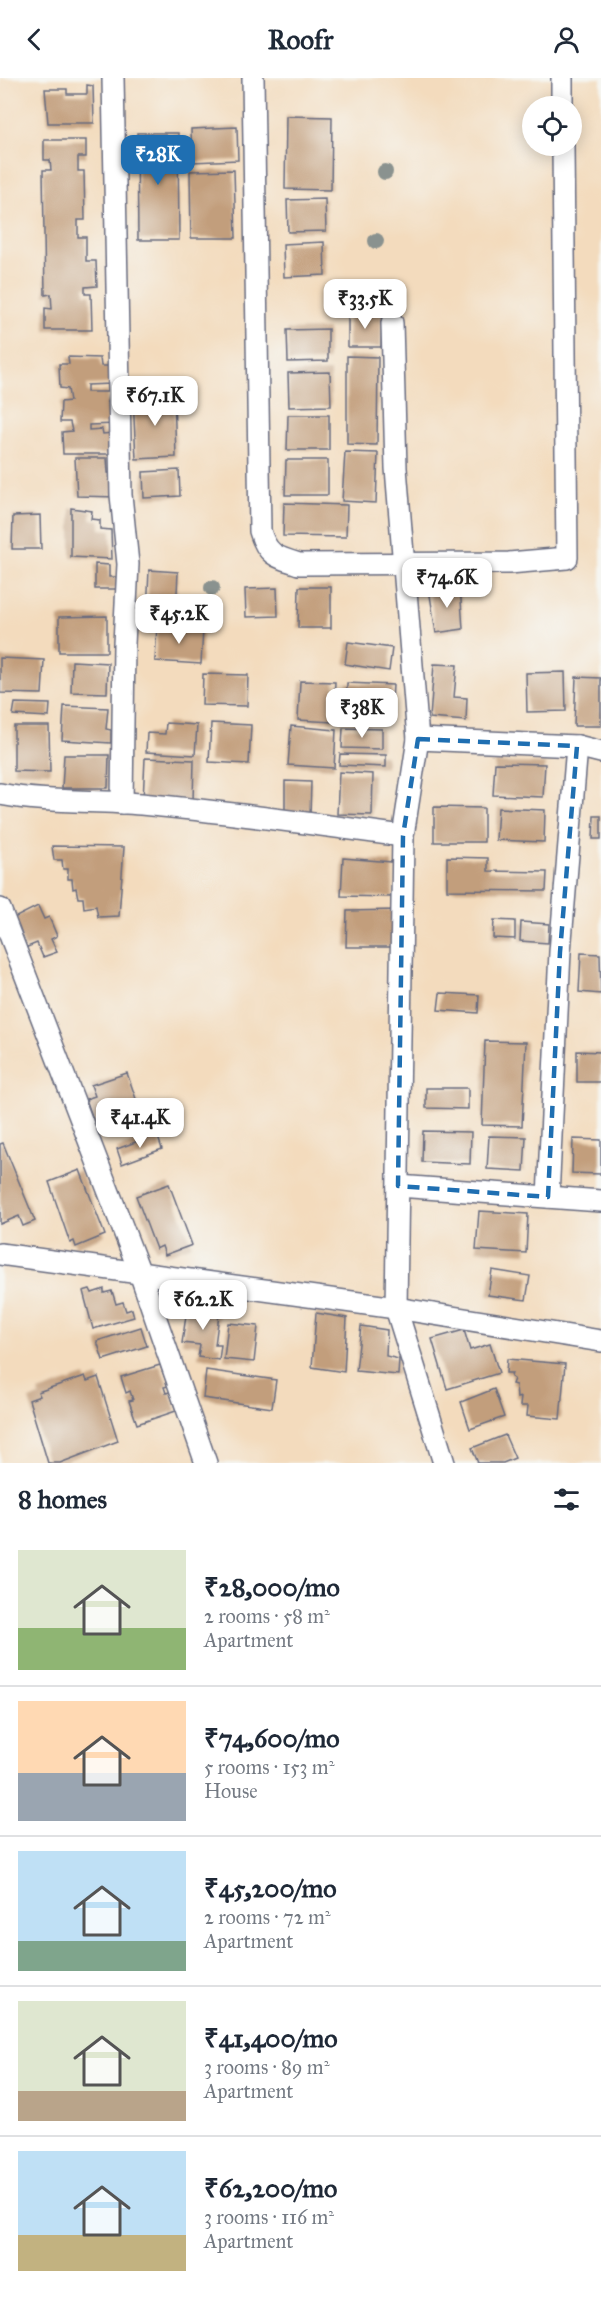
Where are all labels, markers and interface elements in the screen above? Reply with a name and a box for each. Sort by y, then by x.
icon: back [18,23,51,56]
text: Roofr [268,23,333,56]
icon: person [550,23,583,56]
map controls [522,96,582,156]
button: locate [522,96,582,156]
pin: ₹28K [122,135,194,186]
text: ₹28K [135,142,181,166]
pin: ₹33.5K [316,279,414,330]
text: ₹33.5K [338,286,392,310]
pin: ₹67.1K [106,376,204,427]
text: ₹67.1K [126,383,184,407]
pin: ₹74.6K [398,558,496,609]
text: ₹74.6K [416,565,478,589]
pin: ₹45.2K [130,594,228,645]
text: ₹45.2K [149,601,209,625]
pin: ₹38K [326,688,398,739]
text: ₹38K [340,695,384,719]
pin: ₹41.4K [91,1098,189,1149]
text: ₹41.4K [110,1105,170,1129]
pin: ₹62.2K [154,1280,252,1331]
text: ₹62.2K [173,1287,233,1311]
text: 8 homes [18,1483,107,1515]
icon: filters [550,1483,583,1516]
text: ₹28,000/mo [204,1571,340,1603]
icon: home [66,1574,138,1646]
text: 2 rooms · 58 m² [204,1604,330,1628]
text: Apartment [204,1628,293,1652]
text: ₹74,600/mo [204,1722,340,1754]
icon: home [66,1725,138,1797]
text: 5 rooms · 153 m² [204,1755,334,1779]
text: House [204,1779,258,1803]
text: ₹45,200/mo [204,1872,337,1904]
icon: home [66,1875,138,1947]
text: 2 rooms · 72 m² [204,1905,331,1929]
text: Apartment [204,1929,293,1953]
text: ₹41,400/mo [204,2022,338,2054]
icon: home [66,2025,138,2097]
text: 3 rooms · 89 m² [204,2055,329,2079]
text: Apartment [204,2079,293,2103]
text: ₹62,200/mo [204,2172,337,2204]
icon: home [66,2175,138,2247]
text: 3 rooms · 116 m² [204,2205,334,2229]
text: Apartment [204,2229,293,2253]

